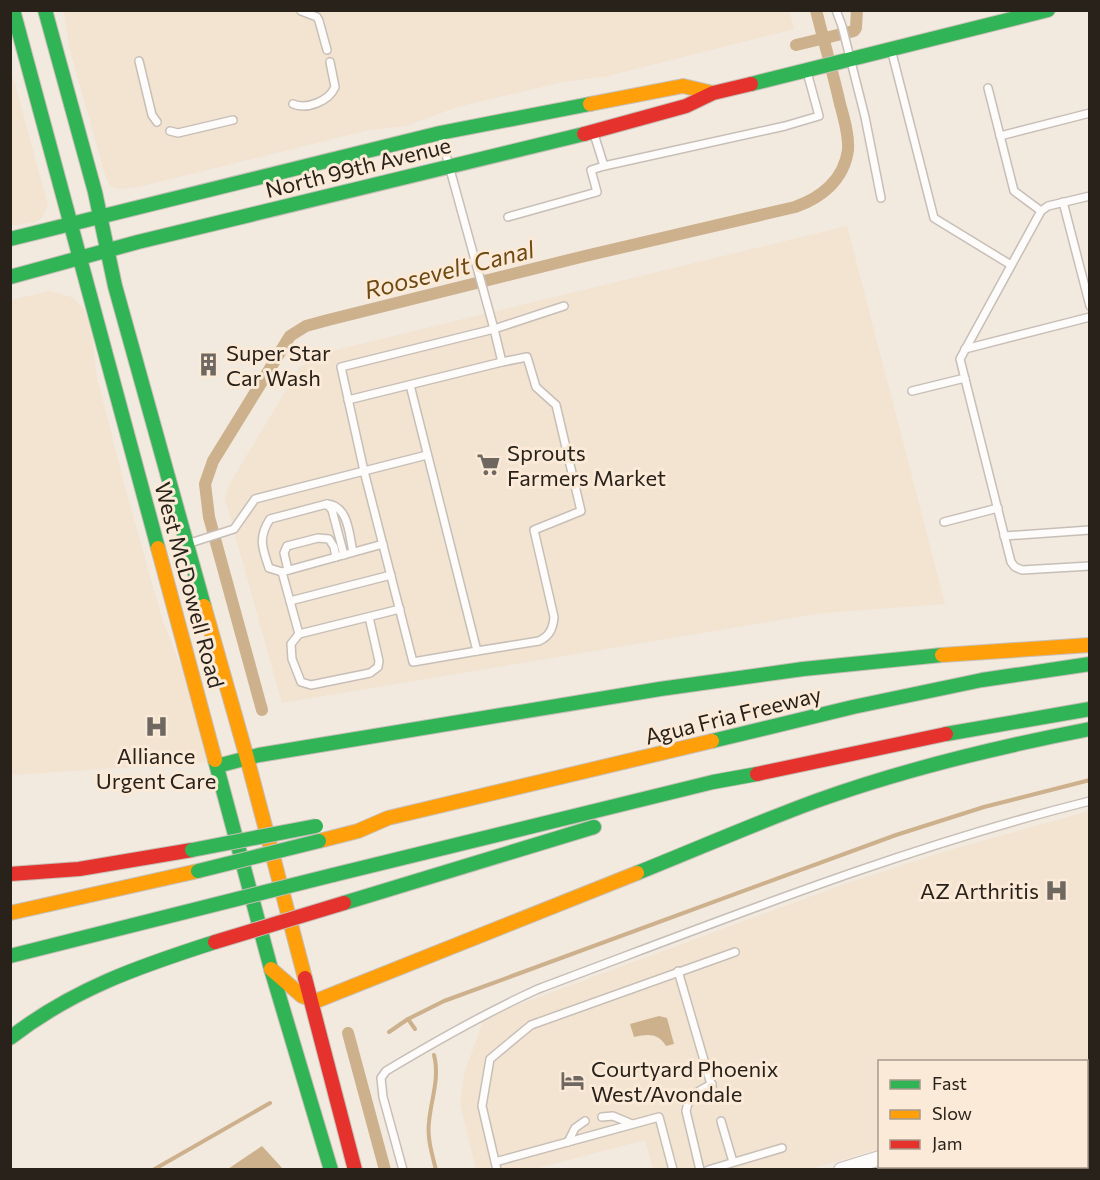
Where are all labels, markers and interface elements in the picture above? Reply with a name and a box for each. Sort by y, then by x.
street label: North 99th Avenue [262,131,454,203]
water label: Roosevelt Canal [361,234,538,304]
place label: Super Star Car Wash [226,339,331,391]
building icon: Super Star Car Wash [195,352,221,378]
place label: Sprouts Farmers Market [507,439,666,491]
supermarket icon: Sprouts Farmers Market [476,452,502,478]
street label: West McDowell Road [150,479,230,691]
street label: Agua Fria Freeway [642,680,824,750]
hospital icon: Alliance Urgent Care [143,713,169,739]
place label: Alliance Urgent Care [96,742,216,794]
place label: AZ Arthritis [920,877,1039,904]
hospital icon: AZ Arthritis [1044,877,1070,903]
place label: Courtyard Phoenix West/Avondale [591,1055,779,1107]
legend [878,1060,1088,1168]
hotel icon: Courtyard Phoenix West/Avondale [560,1068,586,1094]
text: Fast [932,1072,967,1094]
text: Slow [932,1102,972,1124]
text: Jam [932,1132,962,1154]

